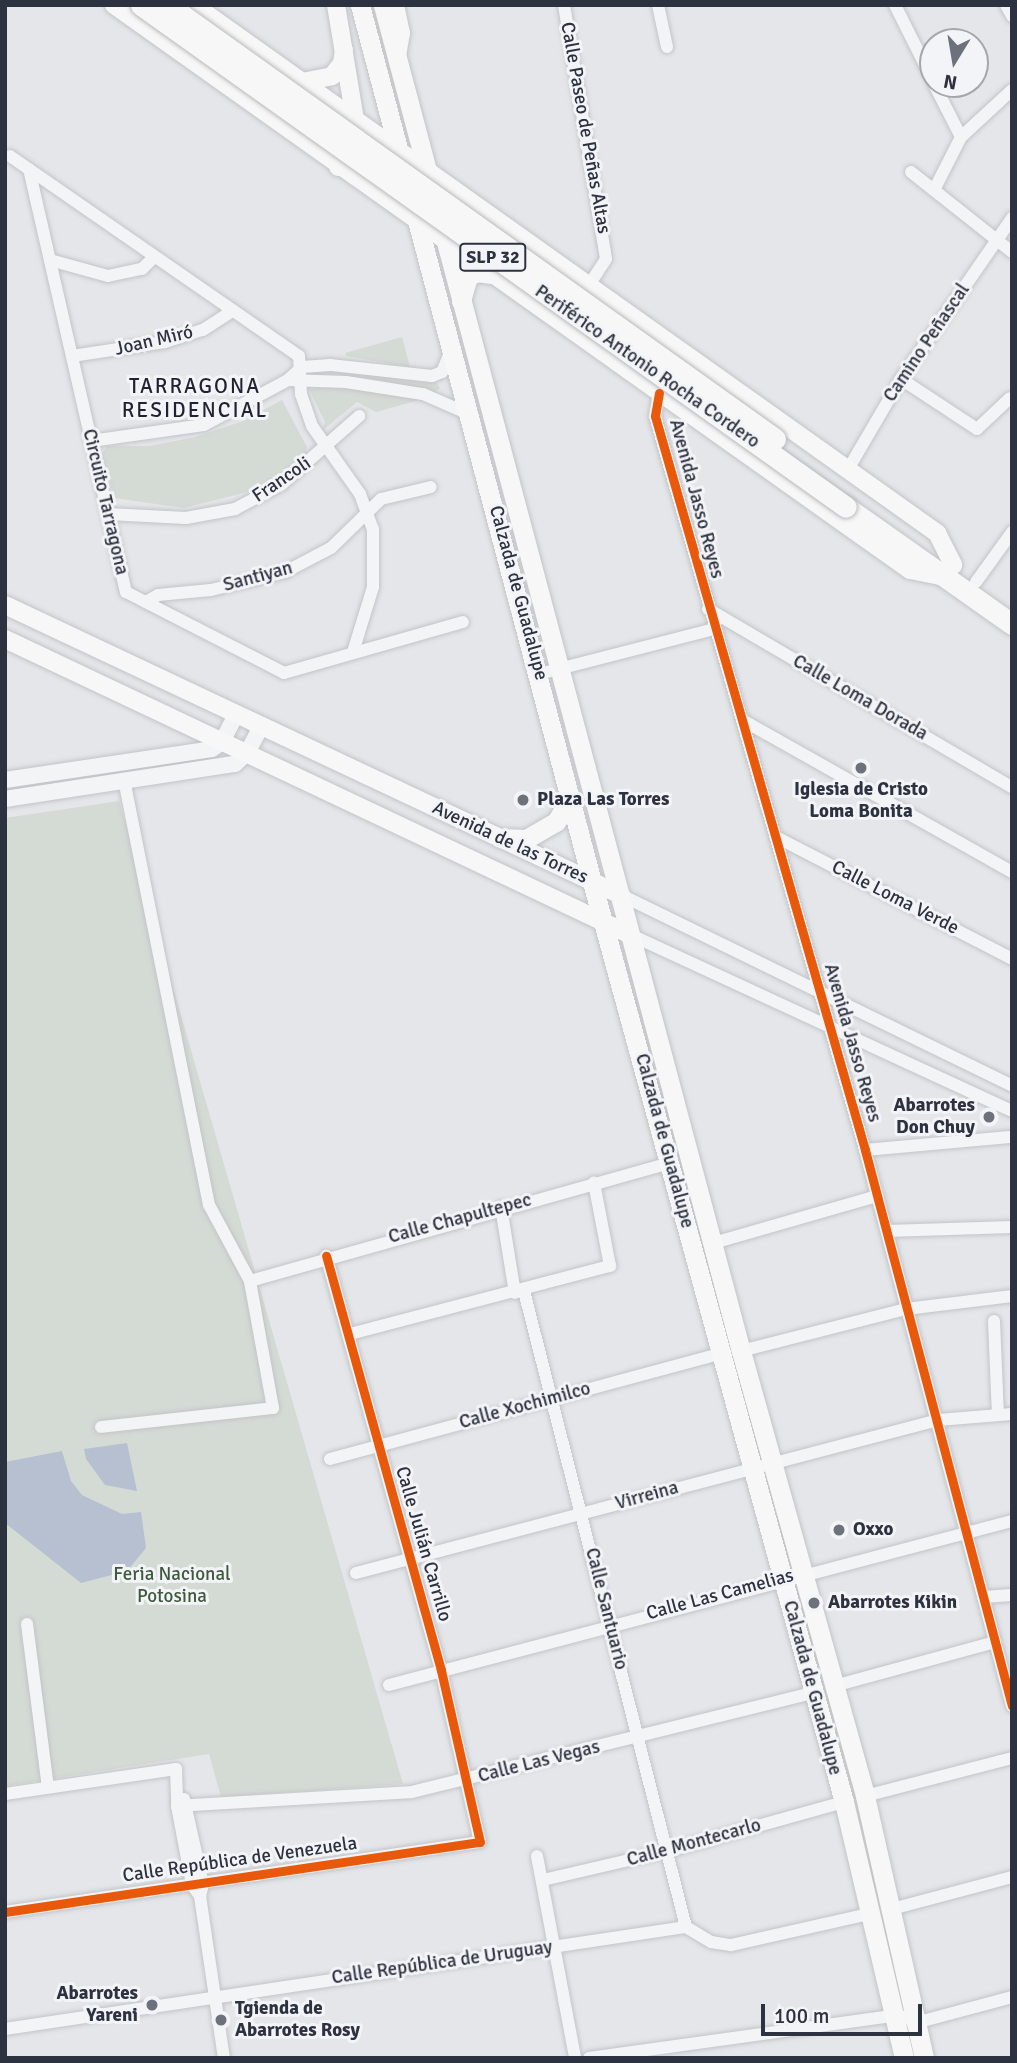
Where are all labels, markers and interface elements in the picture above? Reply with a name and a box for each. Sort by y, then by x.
street label: Calle Paseo de Peñas Altas [555,20,615,236]
north arrow [919,28,989,98]
text: N [942,69,959,95]
road number: SLP 32 [458,243,528,272]
street label: Camino Peñascal [879,279,975,407]
street label: Periférico Antonio Rocha Cordero [530,280,764,454]
street label: Joan Miró [113,321,195,361]
district label: TARRAGONA RESIDENCIAL [123,373,267,423]
street label: Avenida Jasso Reyes [664,417,728,581]
street label: Circuito Tarragona [77,427,133,577]
street label: Francoli [248,452,316,508]
street label: Calzada de Guadalupe [484,503,552,683]
street label: Santiyan [221,557,295,597]
street label: Calle Loma Dorada [788,650,932,746]
marker: Iglesia de Cristo Loma Bonita [853,760,869,776]
place label: Iglesia de Cristo Loma Bonita [794,779,928,823]
place label: Plaza Las Torres [537,789,669,811]
marker: Plaza Las Torres [515,792,531,808]
street label: Avenida de las Torres [429,797,591,889]
street label: Calle Loma Verde [828,856,962,940]
street label: Avenida Jasso Reyes [818,961,886,1125]
street label: Calzada de Guadalupe [630,1051,698,1231]
place label: Abarrotes Don Chuy [893,1095,975,1139]
marker: Abarrotes Don Chuy [981,1109,997,1125]
street label: Calle Chapultepec [386,1189,534,1249]
street label: Calle Xochimilco [457,1378,593,1434]
street label: Calle Julián Carrillo [390,1464,456,1624]
street label: Virreina [613,1477,681,1515]
place label: Oxxo [853,1519,893,1541]
marker: Oxxo [831,1522,847,1538]
street label: Calle Santuario [580,1546,632,1672]
park label: Feria Nacional Potosina [113,1564,231,1608]
street label: Calle Las Camelias [644,1564,796,1626]
place label: Abarrotes Kikin [828,1592,957,1614]
marker: Abarrotes Kikin [806,1595,822,1611]
street label: Calzada de Guadalupe [778,1598,846,1778]
street label: Calle Las Vegas [476,1736,602,1788]
street label: Calle Montecarlo [624,1814,764,1872]
street label: Calle República de Venezuela [121,1832,359,1888]
street label: Calle República de Uruguay [330,1936,554,1990]
place label: Abarrotes Yareni [56,1983,138,2027]
scale bar [765,1990,926,2034]
marker: Abarrotes Yareni [144,1997,160,2013]
place label: Tgienda de Abarrotes Rosy [235,1998,360,2042]
text: 100 m [774,2003,829,2029]
marker: Tgienda de Abarrotes Rosy [213,2012,229,2028]

